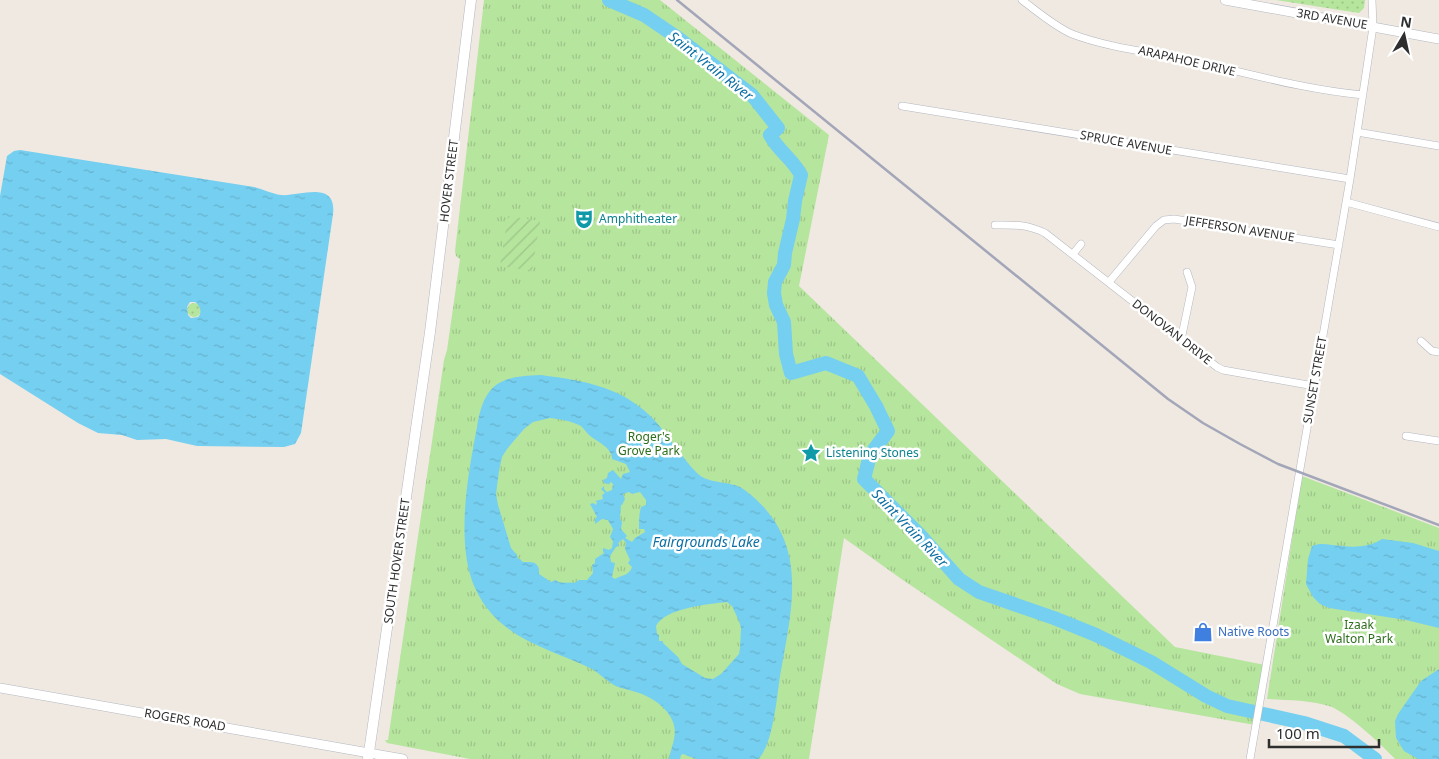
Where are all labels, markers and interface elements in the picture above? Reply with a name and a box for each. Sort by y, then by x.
street label: 3RD AVENUE [1295,4,1369,33]
north arrow [1379,10,1429,60]
text: N [1399,11,1413,32]
water label: Saint Vrain River [665,27,758,105]
street label: ARAPAHOE DRIVE [1137,41,1237,80]
street label: SPRUCE AVENUE [1079,126,1173,159]
street label: HOVER STREET [435,138,462,223]
theatre icon: Amphitheater [573,208,595,230]
place label: Amphitheater [599,210,677,227]
street label: JEFFERSON AVENUE [1183,211,1296,246]
street label: DONOVAN DRIVE [1129,295,1216,368]
street label: SUNSET STREET [1298,335,1331,425]
park label: Roger's Grove Park [618,428,680,459]
place icon: Listening Stones [800,442,822,464]
place label: Listening Stones [826,444,919,461]
water label: Saint Vrain River [868,484,953,571]
street label: SOUTH HOVER STREET [379,497,414,625]
water label: Fairgrounds Lake [652,532,760,551]
park label: Izaak Walton Park [1325,616,1394,647]
shop icon: Native Roots [1192,621,1214,643]
place label: Native Roots [1218,623,1290,640]
street label: ROGERS ROAD [143,704,227,735]
scale bar [1269,716,1379,748]
text: 100 m [1276,723,1320,743]

